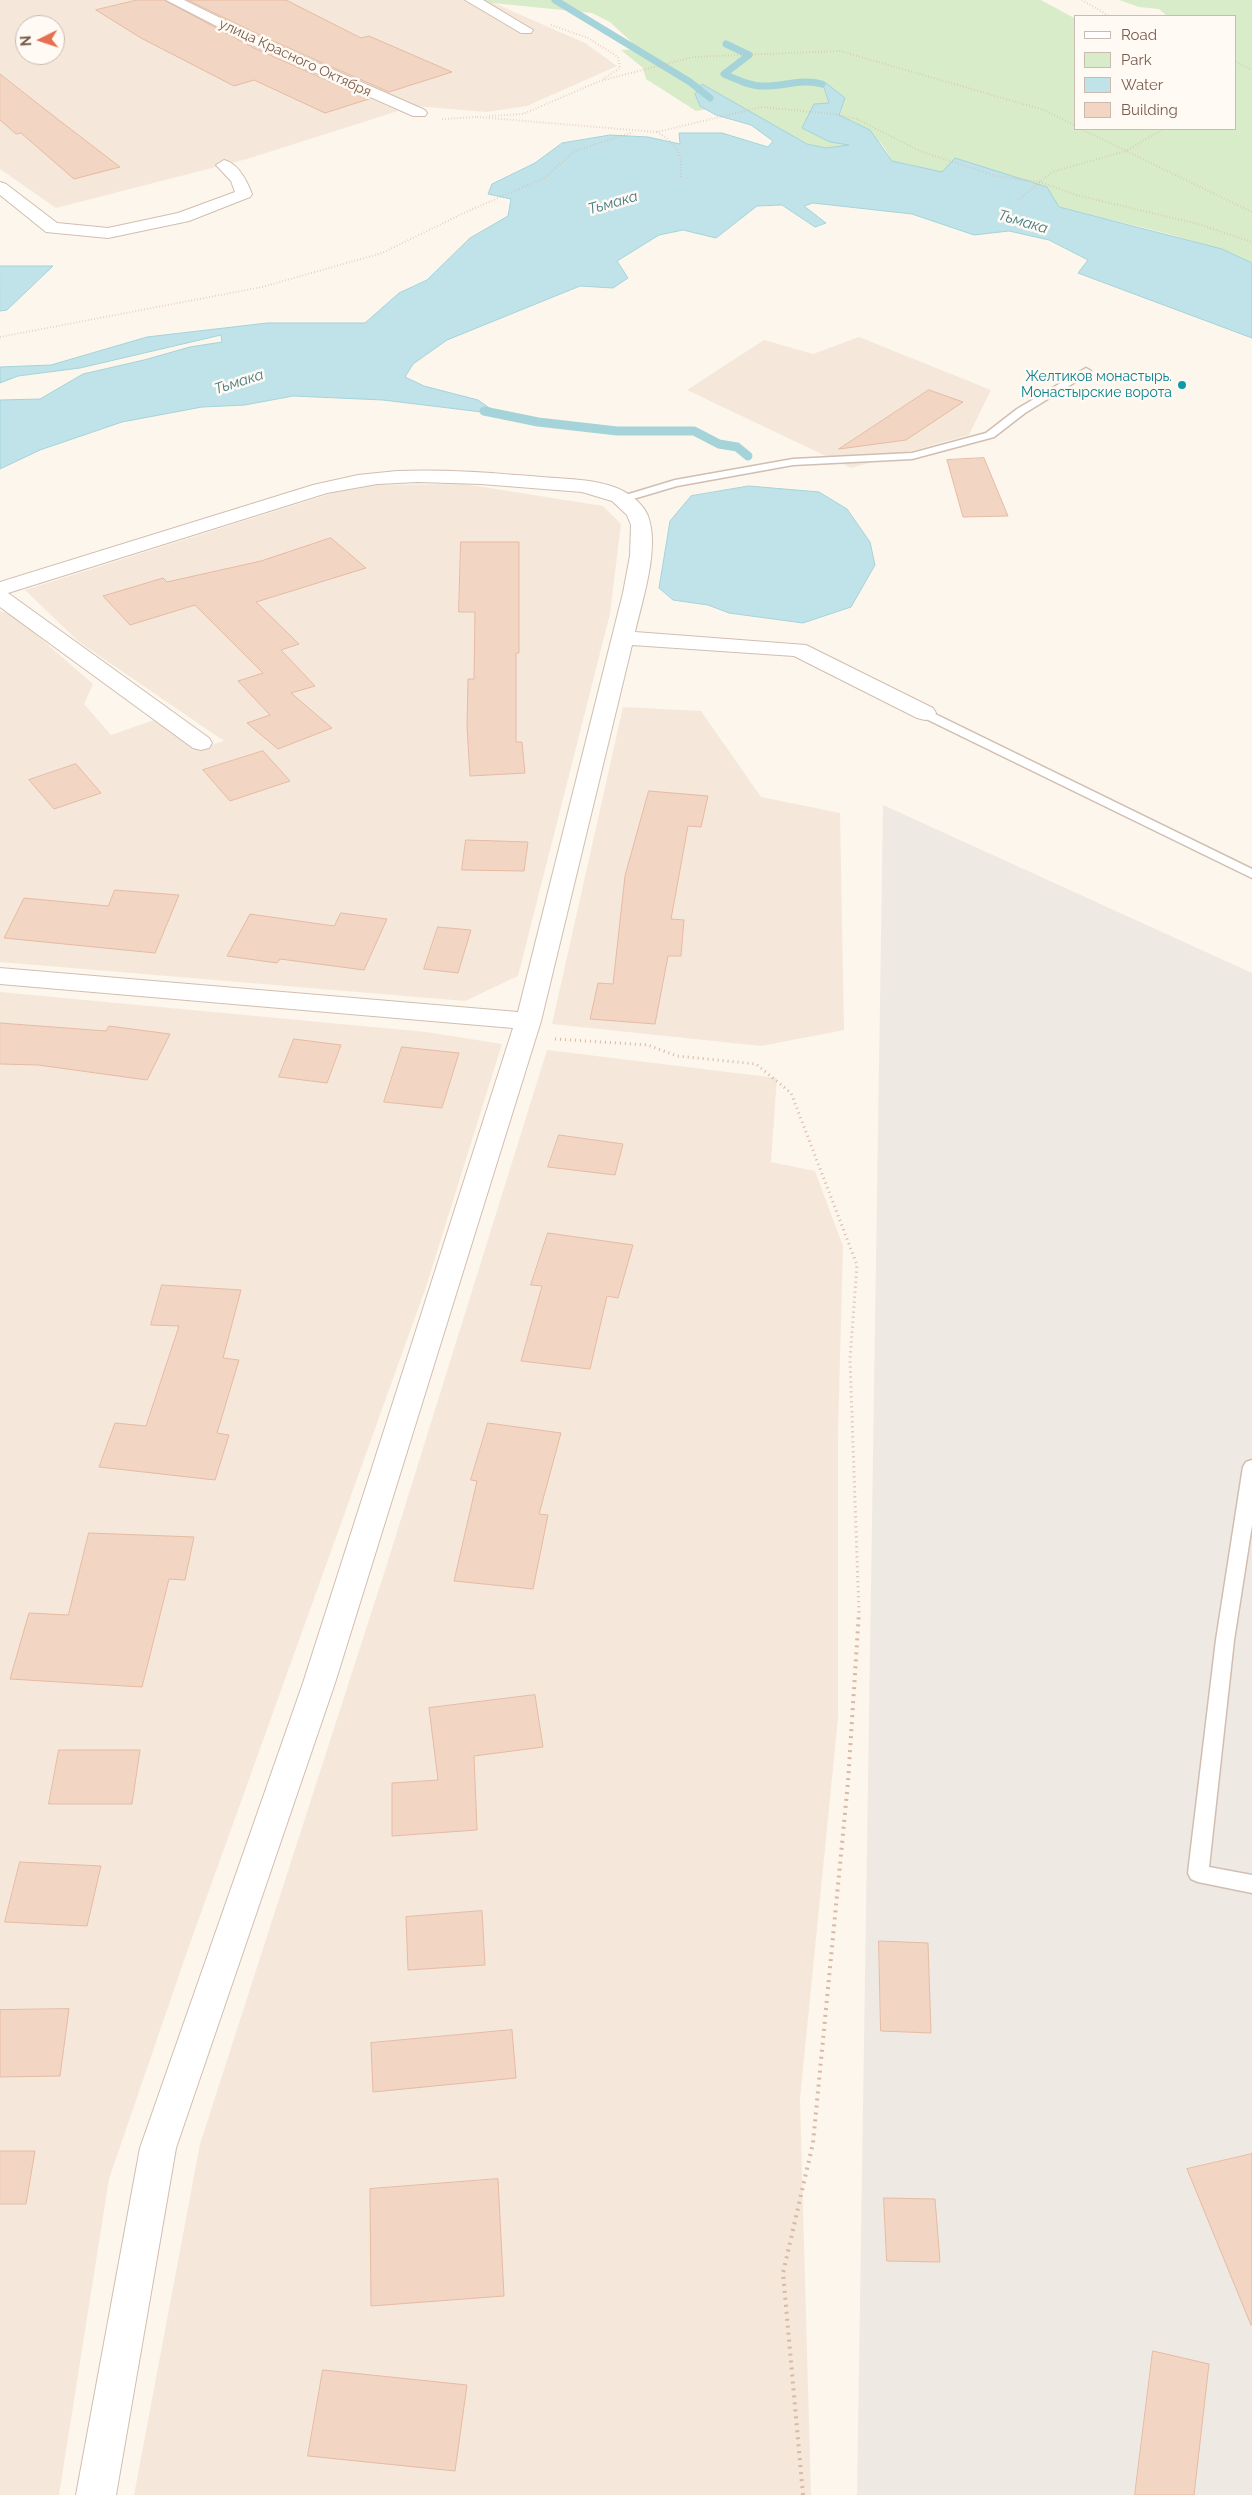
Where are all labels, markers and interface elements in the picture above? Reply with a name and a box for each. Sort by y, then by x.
north arrow [15,15,65,65]
street label: улица Красного Октября [216,15,374,101]
legend [1074,15,1237,130]
text: Road [1121,26,1157,44]
text: N [18,35,34,47]
text: Park [1121,51,1152,69]
text: Water [1121,76,1163,94]
text: Building [1121,101,1178,119]
water label: Тьмака [586,187,640,219]
water label: Тьмака [996,206,1050,238]
water label: Тьмака [212,366,266,398]
place label: Желтиков монастырь. Монастырские ворота [1021,369,1172,402]
marker: Желтиков монастырь. Монастырские ворота [1176,379,1188,391]

